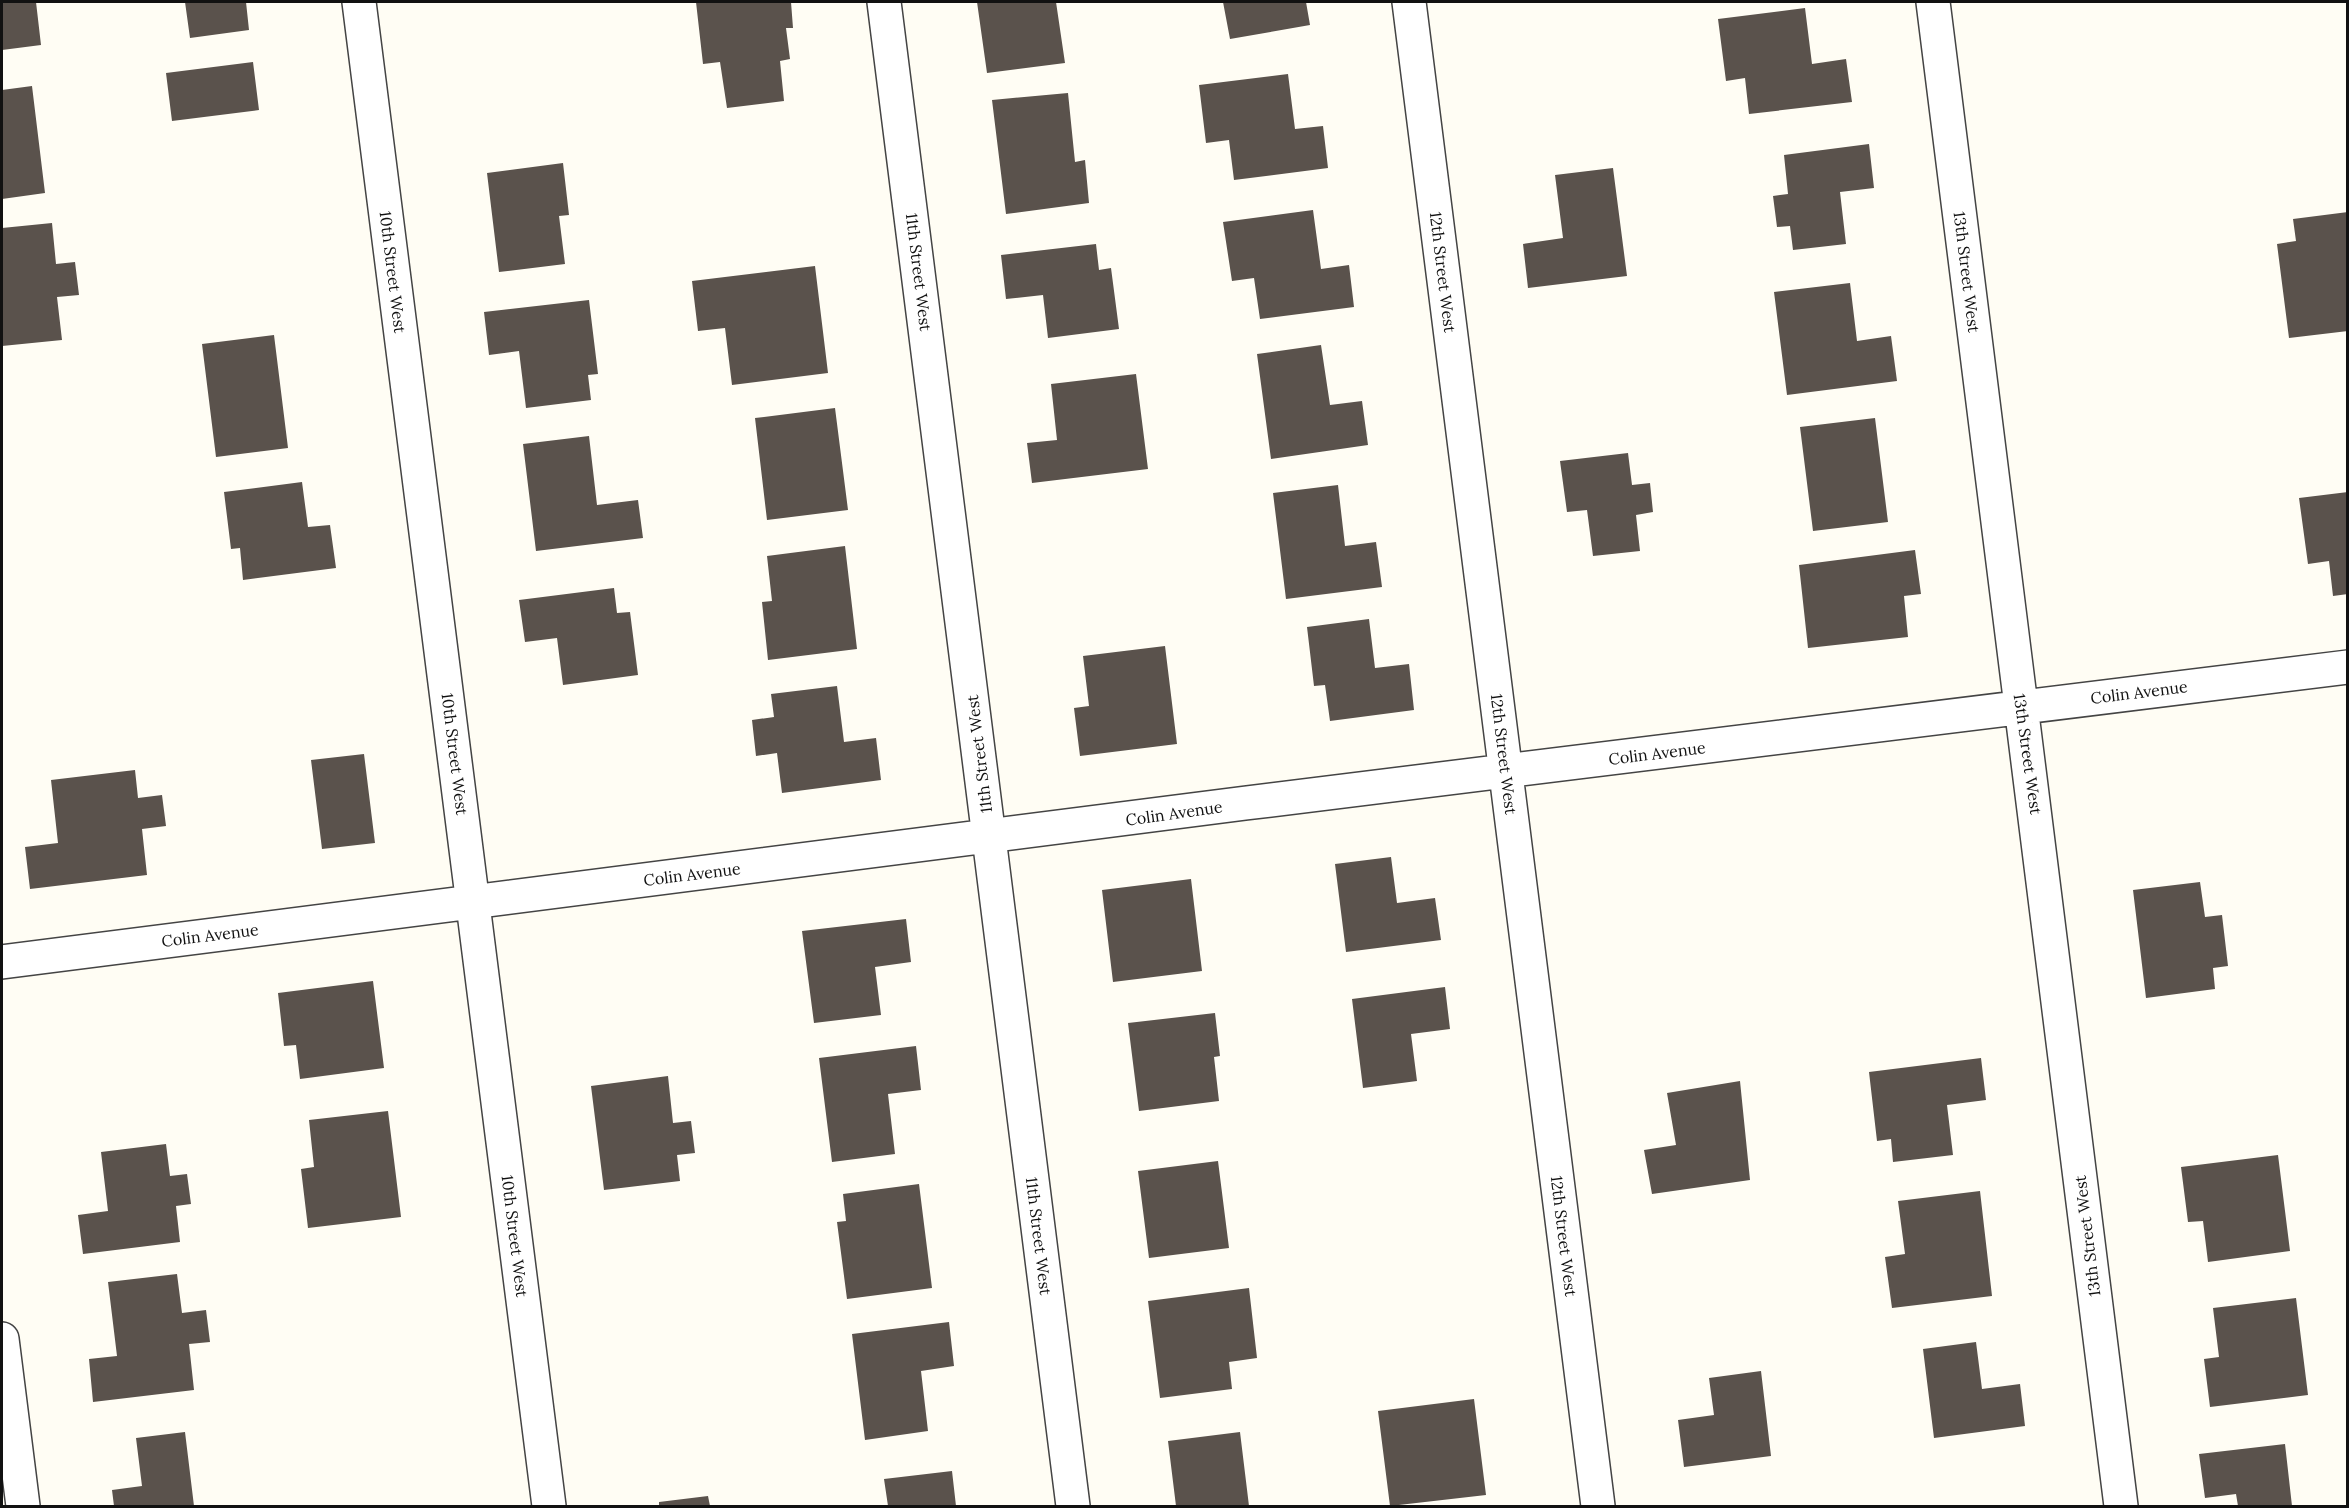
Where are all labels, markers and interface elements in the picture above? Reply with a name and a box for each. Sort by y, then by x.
street label: 10th Street West [376,210,411,335]
street label: 12th Street West [1426,210,1460,334]
street label: 13th Street West [1950,210,1984,334]
street label: 11th Street West [902,212,936,333]
street label: Colin Avenue [2089,676,2189,708]
street label: 10th Street West [438,692,473,817]
street label: 12th Street West [1487,692,1521,816]
street label: 13th Street West [2010,692,2046,817]
street label: 11th Street West [962,693,996,814]
street label: Colin Avenue [1607,737,1707,769]
street label: Colin Avenue [1124,796,1224,830]
street label: Colin Avenue [642,858,742,890]
street label: Colin Avenue [160,919,260,951]
street label: 10th Street West [498,1174,533,1299]
street label: 12th Street West [1547,1174,1581,1298]
street label: 13th Street West [2070,1174,2104,1298]
street label: 11th Street West [1022,1176,1056,1297]

